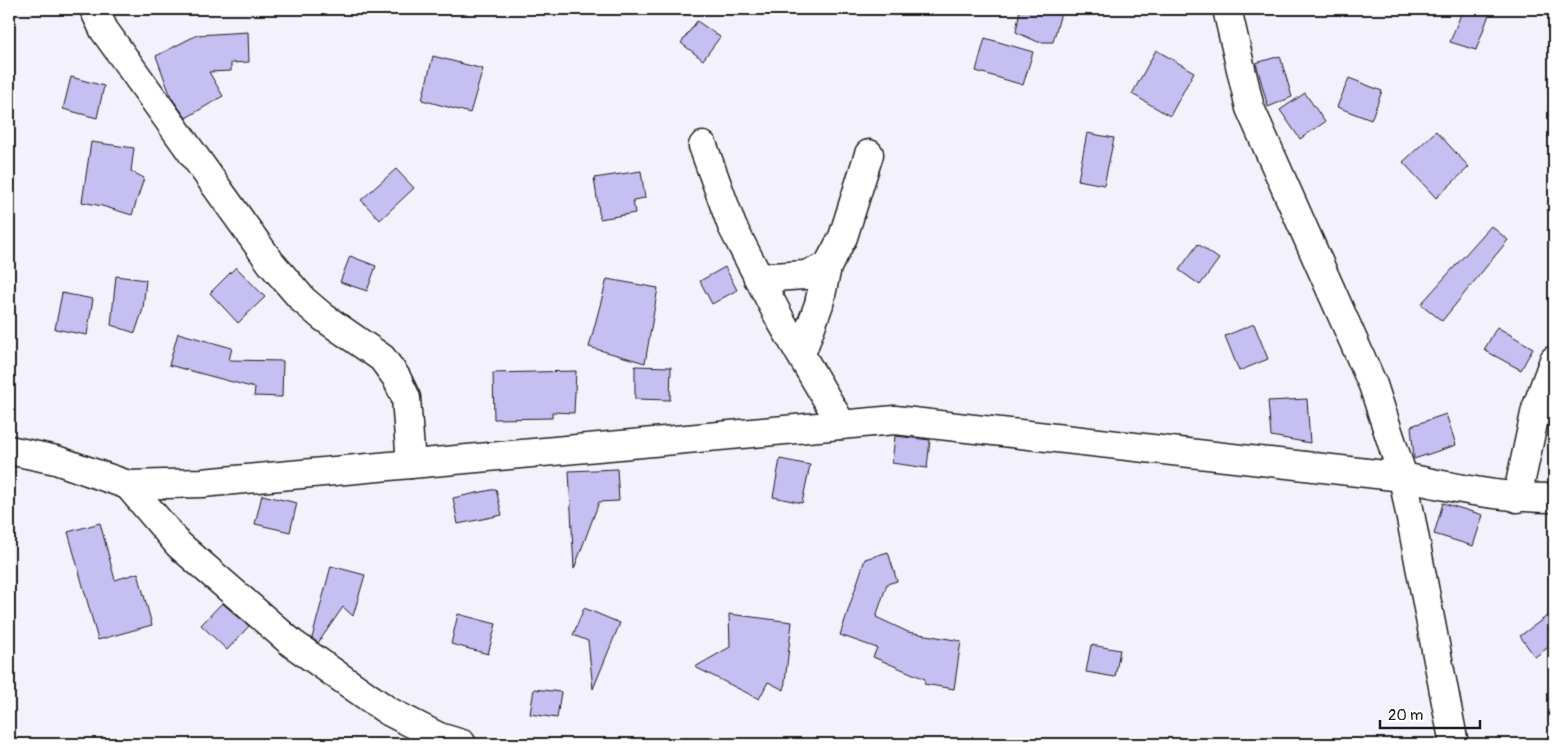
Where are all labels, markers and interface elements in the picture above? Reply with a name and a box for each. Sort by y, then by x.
scale bar [1380,698,1480,730]
text: 20 m [1388,706,1423,725]

